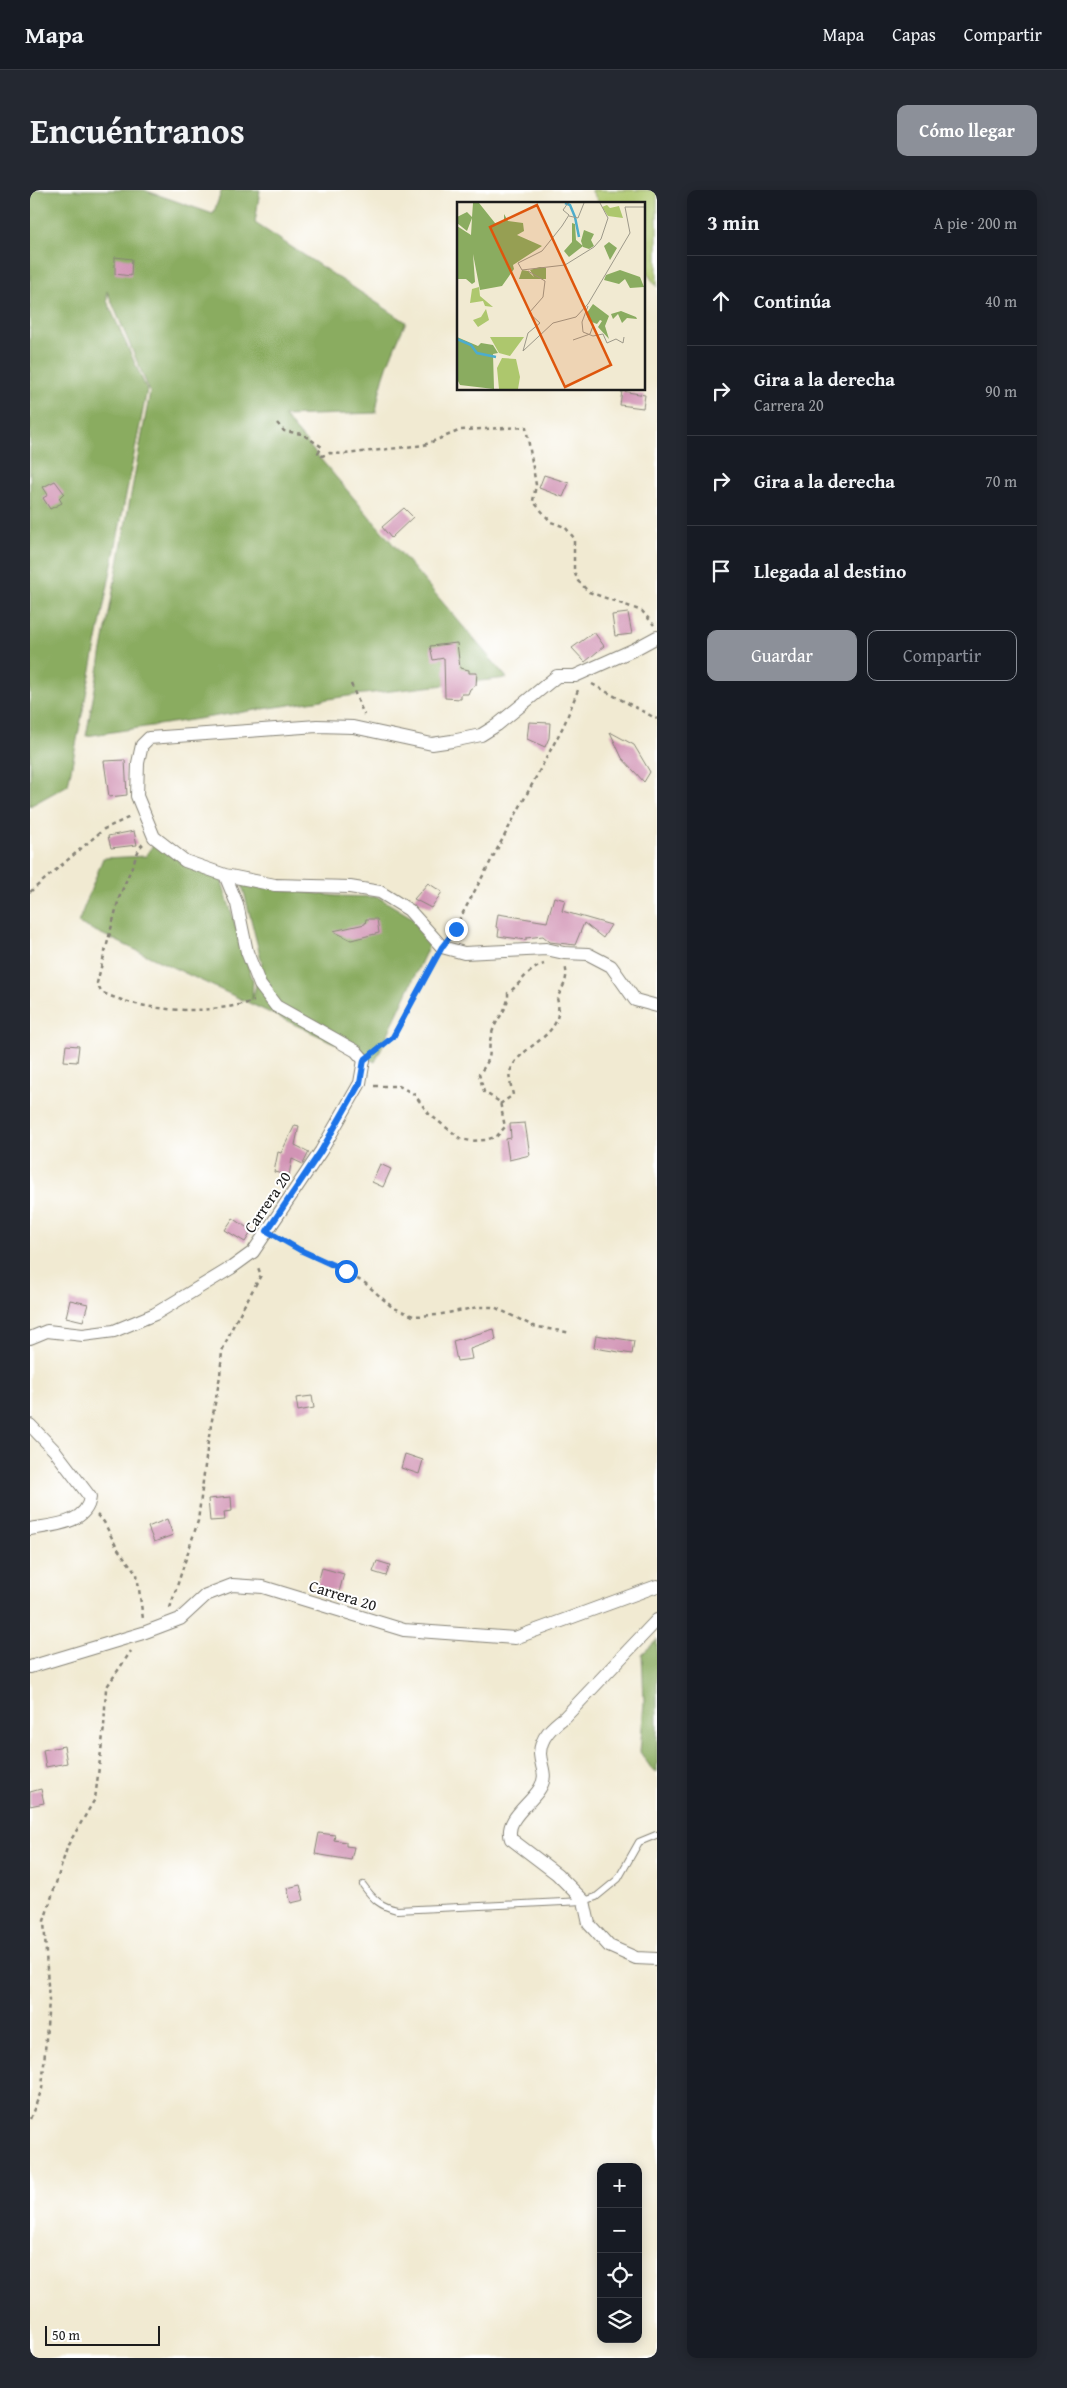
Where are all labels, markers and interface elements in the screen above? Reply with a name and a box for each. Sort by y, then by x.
text: Mapa [25,17,84,52]
text: Mapa [823,21,864,48]
text: Capas [892,21,936,48]
text: Compartir [964,21,1042,48]
text: Encuéntranos [30,105,245,156]
button: Cómo llegar [897,105,1037,156]
inset map [457,202,644,390]
text: 3 min [707,207,759,238]
text: A pie · 200 m [934,211,1017,235]
icon: ahead [707,287,735,315]
text: Continúa [754,287,831,315]
text: 40 m [985,289,1017,313]
text: Gira a la derecha [754,365,895,393]
icon: right [707,377,735,405]
text: 90 m [985,379,1017,403]
text: Carrera 20 [754,393,824,417]
icon: right [707,467,735,495]
text: Gira a la derecha [754,467,895,495]
text: 70 m [985,469,1017,493]
icon: arrive [707,557,735,585]
text: Llegada al destino [754,557,906,585]
button: Guardar [707,630,857,681]
button: Compartir [867,630,1017,681]
route end [445,918,468,941]
street label: Carrera 20 [238,1166,297,1238]
route start [335,1260,358,1283]
street label: Carrera 20 [306,1573,380,1617]
map controls [597,2163,642,2343]
button: + [597,2163,642,2208]
button: − [597,2208,642,2253]
button: locate [597,2253,642,2298]
button: layers [597,2298,642,2343]
scale bar [45,2323,160,2346]
text: 50 m [52,2325,80,2345]

